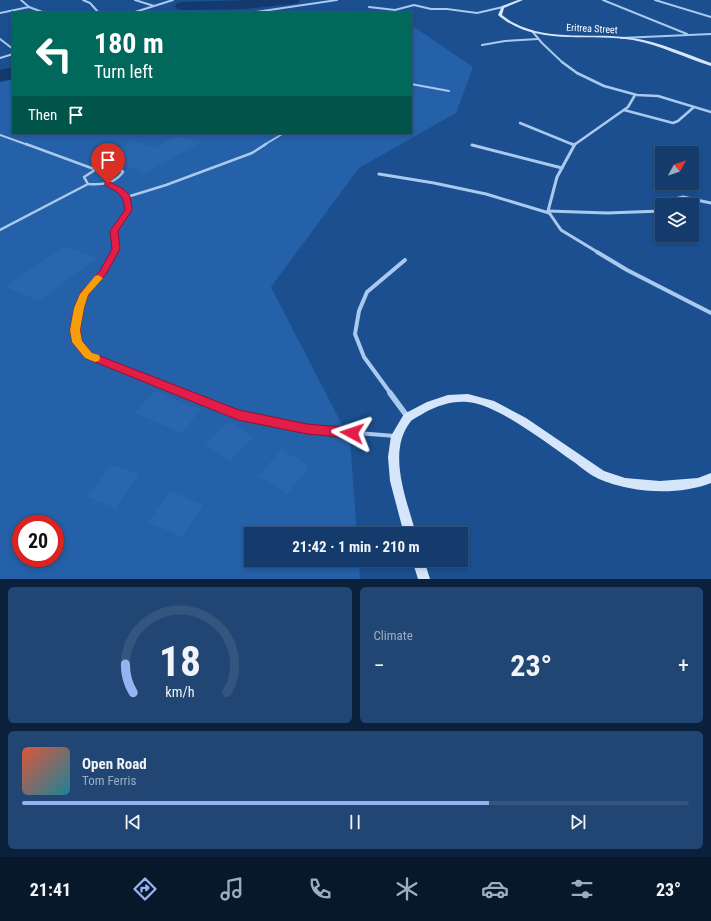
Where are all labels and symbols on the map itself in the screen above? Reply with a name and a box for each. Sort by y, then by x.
street label: Eritrea Street [566,22,618,35]
pin [91,143,125,184]
north arrow [655,146,699,190]
position arrow [331,412,373,454]
speed limit sign: 20 [12,515,64,567]

